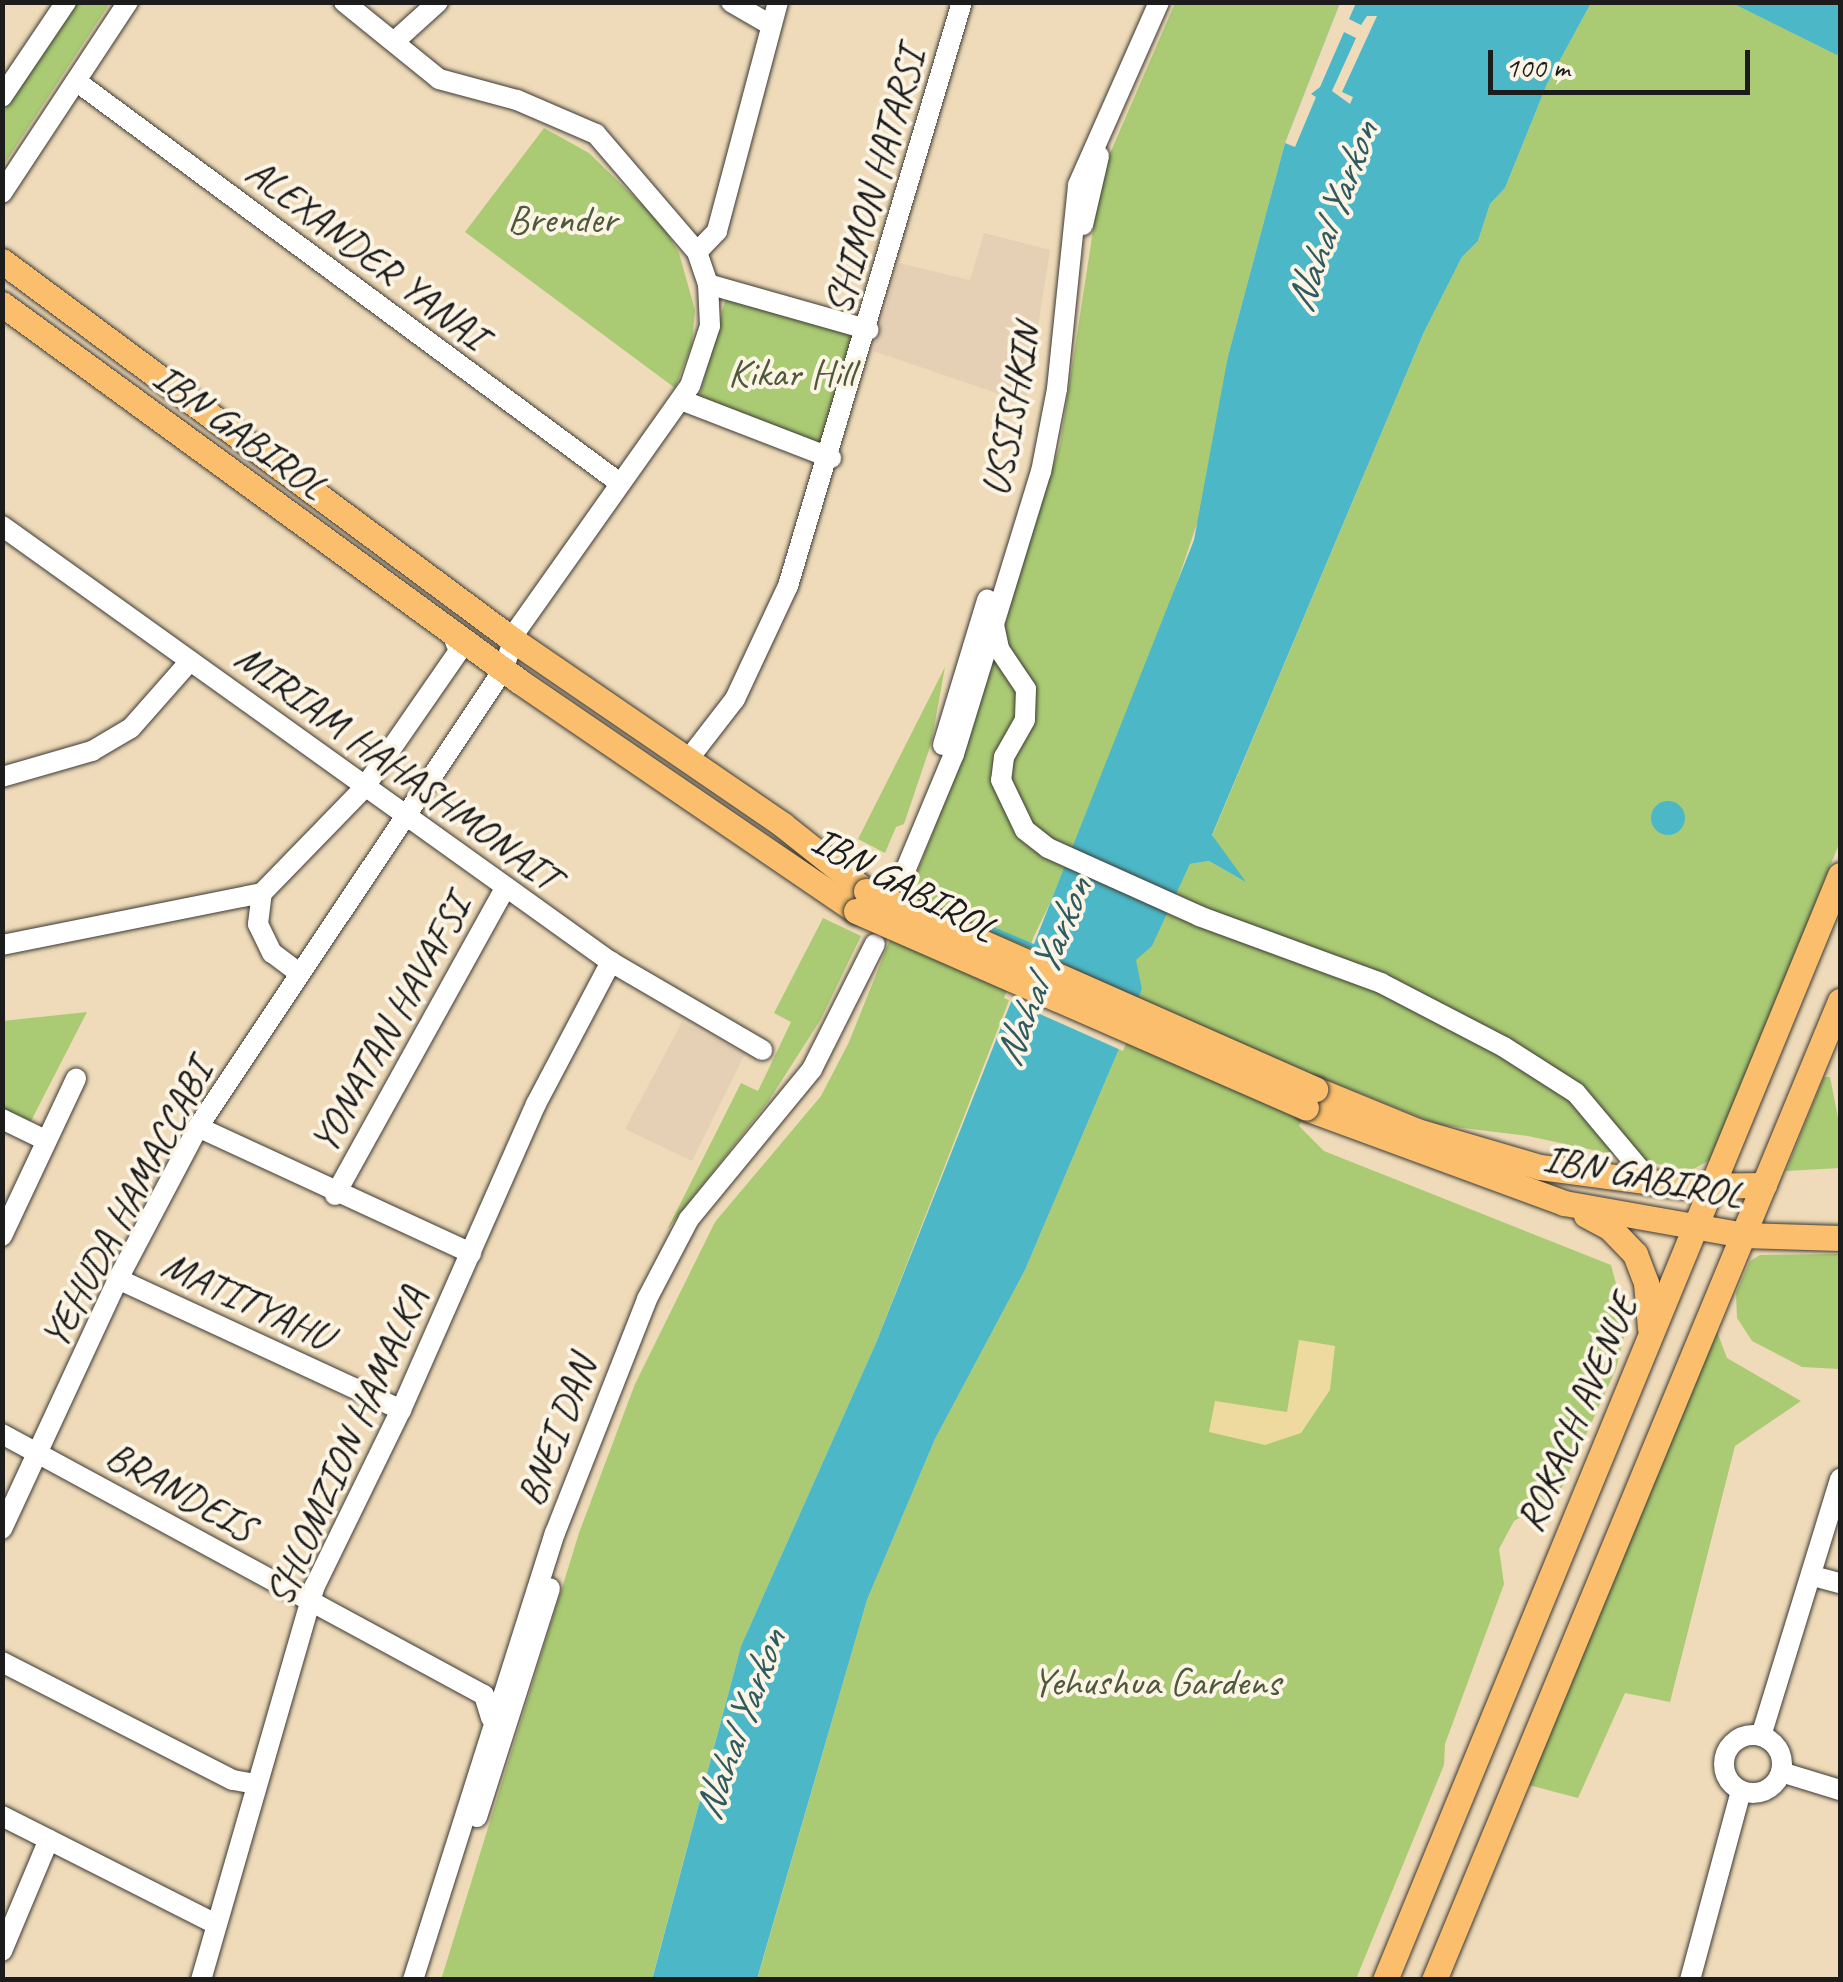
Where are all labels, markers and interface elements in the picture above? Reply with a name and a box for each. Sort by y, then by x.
scale bar [1493,30,1756,92]
street label: SHIMON HATARSI [813,43,935,319]
text: 100 m [1505,48,1570,86]
water label: Nahal Yarkon [1274,115,1390,319]
street label: ALEXANDER YANAI [238,147,496,359]
park label: Brender [507,195,617,243]
street label: USSISHKIN [971,320,1051,500]
park label: Kikar Hill [728,349,854,397]
street label: IBN GABIROL [145,353,335,509]
street label: MIRIAM HAHASHMONAIT [226,633,570,901]
street label: IBN GABIROL [804,816,1004,952]
water label: Nahal Yarkon [983,871,1103,1073]
street label: YONATAN HAVAFSI [300,887,480,1161]
street label: YEHUDA HAMACCABI [30,1052,222,1356]
street label: IBN GABIROL [1540,1133,1746,1219]
street label: MATITYAHU [155,1240,339,1360]
street label: SHLOMZION HAMALKA [254,1279,438,1613]
street label: ROKACH AVENUE [1505,1287,1649,1539]
street label: BNEI DAN [506,1350,606,1512]
street label: BRANDEIS [98,1431,264,1551]
water label: Nahal Yarkon [682,1623,798,1827]
park label: Yehushua Gardens [1031,1658,1281,1706]

